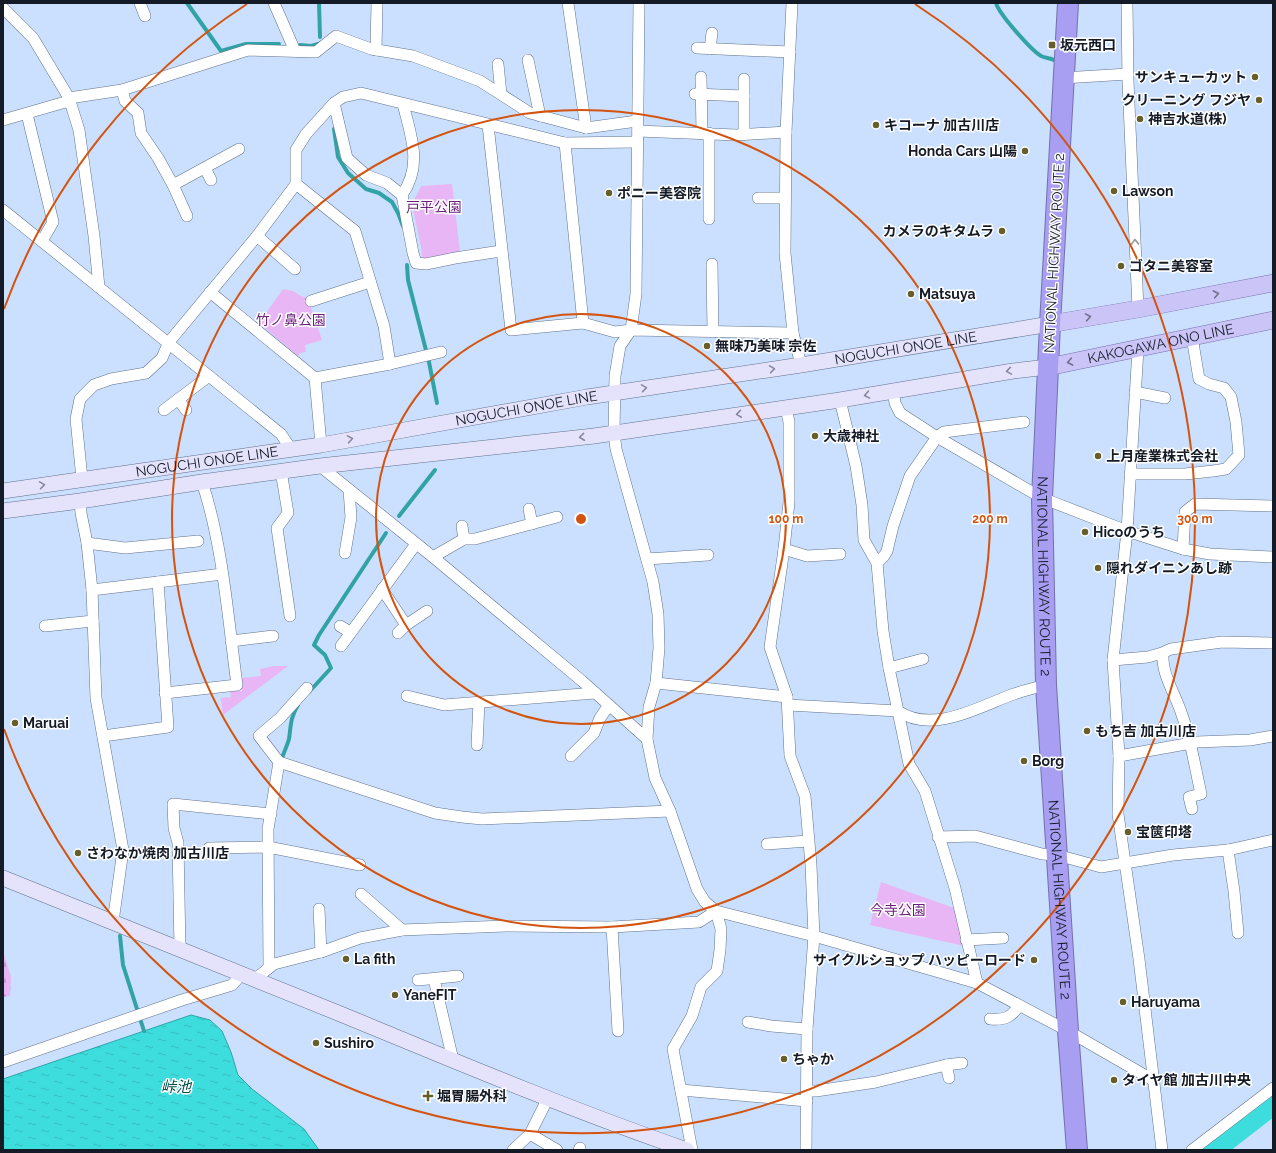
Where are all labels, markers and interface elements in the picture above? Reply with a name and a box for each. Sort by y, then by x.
place label: 坂元西口 [1060,37,1116,53]
marker: 坂元西口 [1047,40,1057,50]
place label: サンキューカット [1135,69,1247,85]
marker: サンキューカット [1250,72,1260,82]
place label: クリーニング フジヤ [1122,92,1251,108]
marker: クリーニング フジヤ [1254,95,1264,105]
place label: 神吉水道(株) [1148,111,1227,127]
marker: 神吉水道(株) [1135,114,1145,124]
place label: キコーナ 加古川店 [884,117,999,133]
marker: キコーナ 加古川店 [871,120,881,130]
place label: Honda Cars 山陽 [908,143,1017,159]
marker: Honda Cars 山陽 [1020,146,1030,156]
street label: NATIONAL HIGHWAY ROUTE 2 [1041,153,1067,353]
place label: Lawson [1122,183,1173,199]
place label: ポニー美容院 [617,185,701,201]
marker: Lawson [1109,186,1119,196]
marker: ポニー美容院 [604,188,614,198]
park label: 戸平公園 [406,199,462,215]
place label: カメラのキタムラ [883,223,994,239]
marker: カメラのキタムラ [997,226,1007,236]
one-way arrow [1131,239,1140,245]
place label: ゴタニ美容室 [1129,258,1213,274]
marker: ゴタニ美容室 [1116,261,1126,271]
place label: Matsuya [919,286,975,302]
marker: Matsuya [906,289,916,299]
one-way arrow [1213,290,1219,298]
park label: 竹ノ鼻公園 [256,312,326,328]
one-way arrow [1085,314,1091,322]
street label: KAKOGAWA ONO LINE [1086,320,1235,367]
street label: NOGUCHI ONOE LINE [833,328,978,367]
place label: 無味乃美味 宗佐 [715,338,816,354]
marker: 無味乃美味 宗佐 [702,341,712,351]
one-way arrow [1067,358,1073,366]
one-way arrow [769,365,775,374]
one-way arrow [1006,366,1012,375]
one-way arrow [641,385,647,393]
street label: NOGUCHI ONOE LINE [454,388,598,429]
one-way arrow [864,390,870,399]
one-way arrow [736,409,742,418]
place label: 大歳神社 [823,428,879,444]
marker: 大歳神社 [810,431,820,441]
one-way arrow [579,432,586,441]
one-way arrow [347,436,353,444]
street label: NOGUCHI ONOE LINE [135,443,279,480]
place label: 上月産業株式会社 [1106,448,1218,464]
marker: 上月産業株式会社 [1093,451,1103,461]
street label: NATIONAL HIGHWAY ROUTE 2 [1034,476,1054,677]
one-way arrow [38,481,45,490]
centre of rings [574,512,588,526]
text: 100 m [769,512,803,526]
text: 200 m [972,512,1008,526]
text: 300 m [1177,512,1213,526]
place label: Hicoのうち [1093,524,1165,540]
marker: Hicoのうち [1080,527,1090,537]
place label: 隠れダイニンあし跡 [1106,560,1232,576]
marker: 隠れダイニンあし跡 [1093,563,1103,573]
place label: Maruai [23,715,69,731]
marker: Maruai [10,718,20,728]
place label: もち吉 加古川店 [1095,723,1196,739]
marker: もち吉 加古川店 [1082,726,1092,736]
place label: Borg [1032,753,1064,769]
marker: Borg [1019,756,1029,766]
street label: NATIONAL HIGHWAY ROUTE 2 [1045,799,1074,1000]
place label: 宝篋印塔 [1136,824,1192,840]
marker: 宝篋印塔 [1123,827,1133,837]
place label: さわなか焼肉 加古川店 [86,845,229,861]
marker: さわなか焼肉 加古川店 [73,848,83,858]
park label: 今寺公園 [870,902,926,918]
place label: La fith [354,951,395,967]
place label: サイクルショップ ハッピーロード [813,952,1026,968]
marker: La fith [341,954,351,964]
marker: サイクルショップ ハッピーロード [1029,955,1039,965]
place label: YaneFIT [403,987,457,1003]
marker: YaneFIT [390,990,400,1000]
place label: Haruyama [1131,994,1200,1010]
marker: Haruyama [1118,997,1128,1007]
place label: Sushiro [324,1035,374,1051]
marker: Sushiro [311,1038,321,1048]
place label: ちゃか [792,1051,834,1067]
marker: ちゃか [779,1054,789,1064]
place label: タイヤ館 加古川中央 [1122,1072,1251,1088]
marker: タイヤ館 加古川中央 [1109,1075,1119,1085]
water label: 峠池 [161,1078,193,1096]
place label: 堀胃腸外科 [437,1088,507,1104]
marker: 堀胃腸外科 [422,1090,434,1102]

